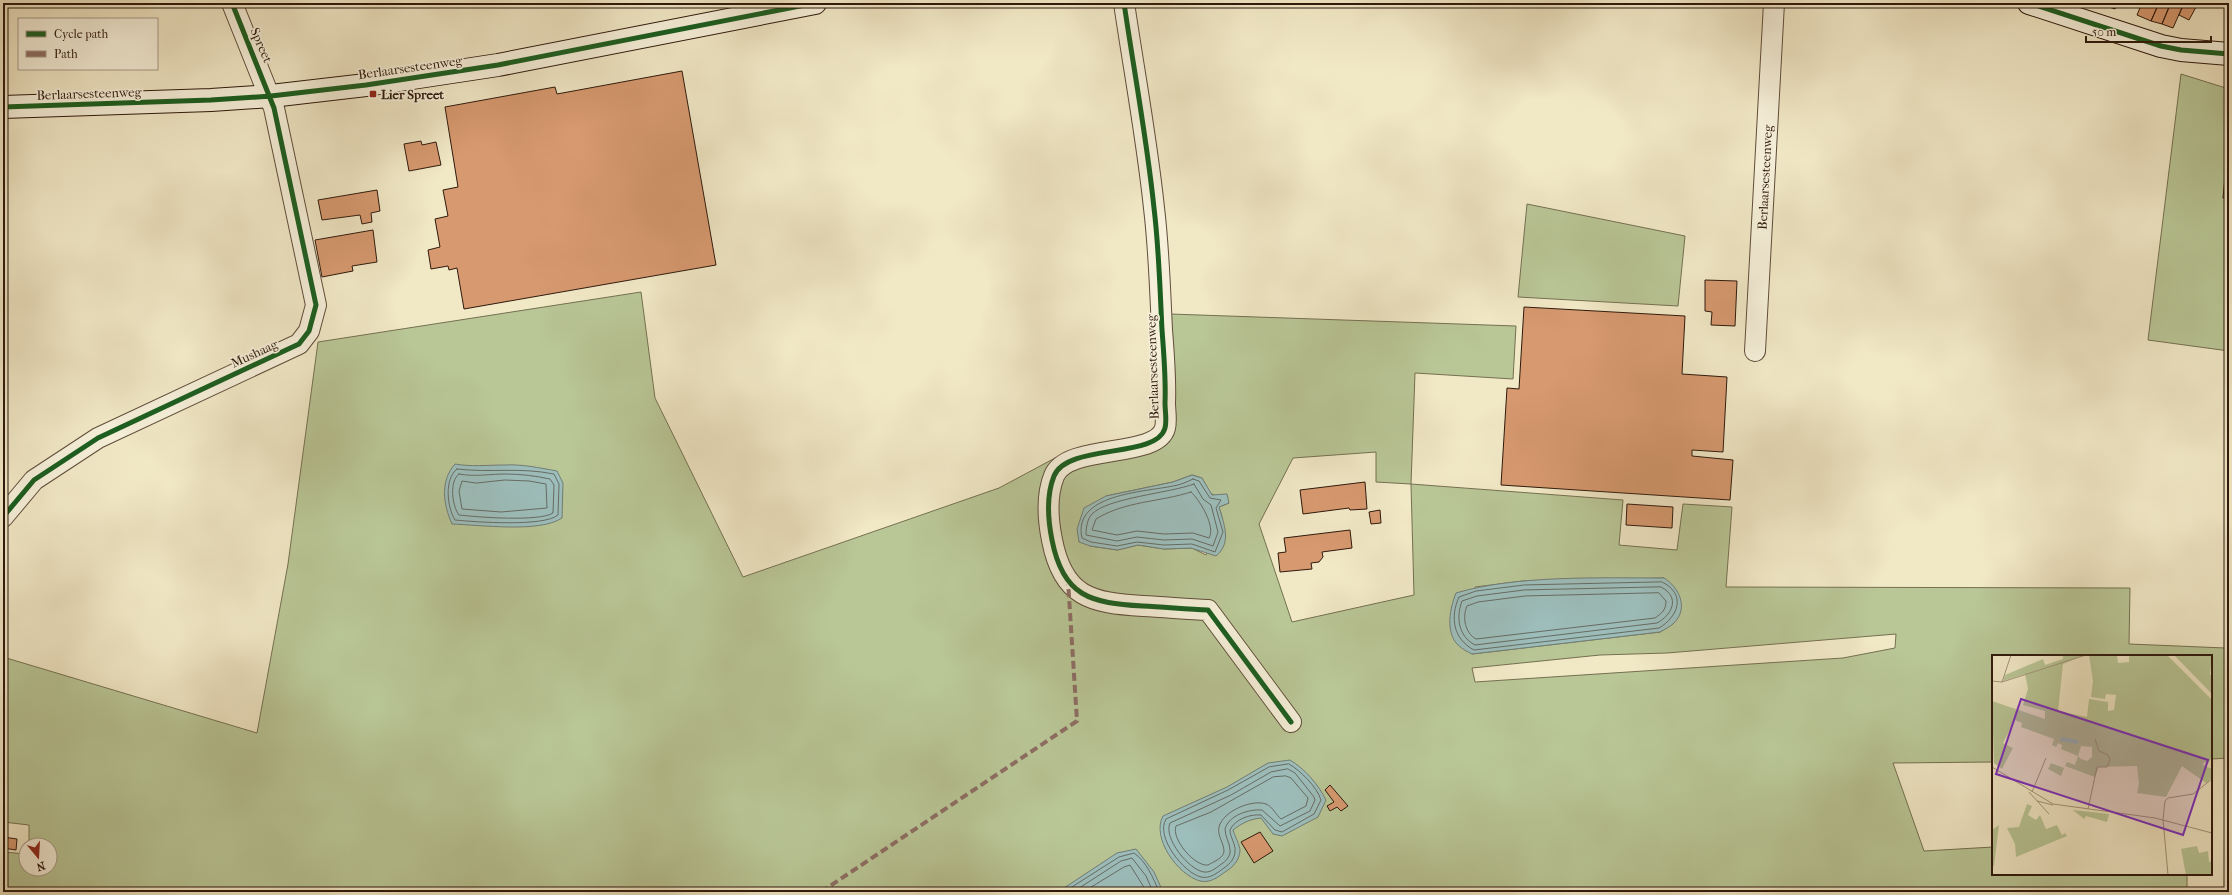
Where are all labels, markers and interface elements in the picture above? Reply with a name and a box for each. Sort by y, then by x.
legend [18,18,158,70]
scale bar [2086,18,2211,44]
street label: Spreet [247,25,276,65]
text: 50 m [2092,25,2116,39]
text: Cycle path [54,27,109,41]
text: Path [54,47,78,61]
street label: Berlaarsesteenweg [357,53,464,82]
street label: Berlaarsesteenweg [36,84,143,103]
place label: Lier Spreet [381,87,444,103]
marker: Lier Spreet [368,89,378,99]
street label: Berlaarsesteenweg [1755,123,1775,230]
street label: Berlaarsesteenweg [1143,313,1162,420]
street label: Mushaag [228,336,281,371]
inset map [1992,655,2212,875]
north arrow [18,837,58,877]
text: N [34,859,47,874]

